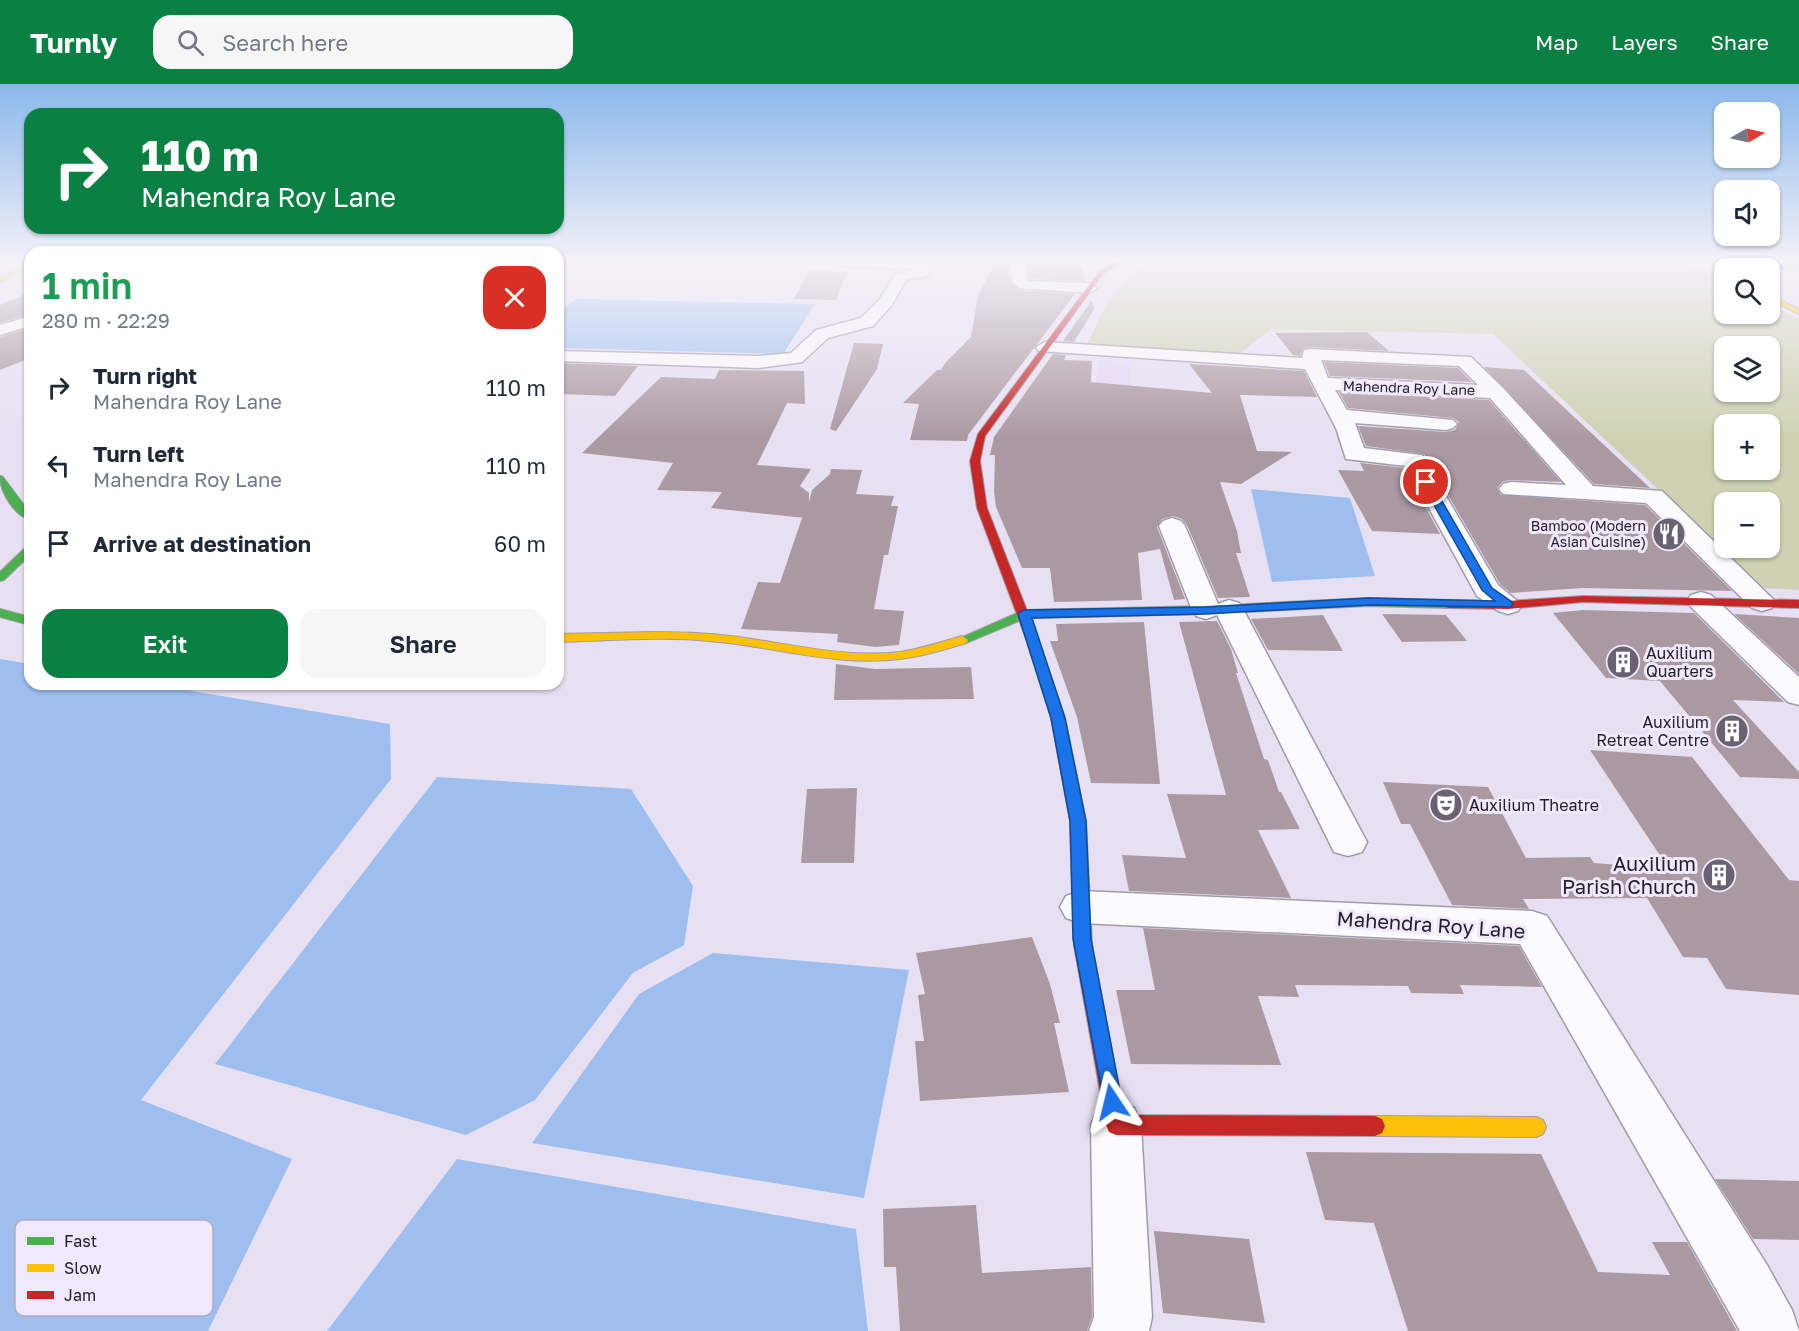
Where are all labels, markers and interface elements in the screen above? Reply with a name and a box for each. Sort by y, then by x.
search box [153,15,573,69]
text: Turnly [30,26,117,59]
icon: search [174,26,207,59]
text: Search here [222,29,348,56]
text: Map [1535,29,1578,55]
text: Layers [1611,29,1678,55]
text: Share [1711,29,1769,55]
north arrow [1714,102,1780,168]
map controls [1714,102,1780,558]
text: 110 m [141,130,259,180]
icon: right [42,132,120,210]
button: sound [1714,180,1780,246]
text: Mahendra Roy Lane [141,181,396,213]
button: search [1714,258,1780,324]
text: 1 min [42,264,132,307]
button: close [483,266,546,329]
text: 280 m · 22:29 [42,308,170,332]
button: layers [1714,336,1780,402]
text: Turn right [93,362,197,389]
icon: right [42,371,75,404]
text: 110 m [486,374,546,401]
street label: Mahendra Roy Lane [1343,377,1475,398]
text: Mahendra Roy Lane [93,389,282,413]
button: + [1714,414,1780,480]
text: Turn left [93,440,184,467]
icon: left [42,449,75,482]
text: 110 m [486,452,546,479]
pin [1400,456,1451,507]
icon: arrive [1409,465,1442,498]
text: Mahendra Roy Lane [93,467,282,491]
button: − [1714,492,1780,558]
restaurant icon: Bamboo (Modern Asian Cuisine) [1651,516,1687,552]
place label: Bamboo (Modern Asian Cuisine) [1531,517,1646,550]
icon: arrive [42,527,75,560]
text: Arrive at destination [93,530,311,557]
text: 60 m [494,530,546,557]
button: Exit [42,609,288,678]
button: Share [300,609,546,678]
place label: Auxilium Quarters [1646,643,1714,681]
building icon: Auxilium Quarters [1605,644,1641,680]
place label: Auxilium Retreat Centre [1596,712,1709,750]
building icon: Auxilium Retreat Centre [1714,713,1750,749]
theatre icon: Auxilium Theatre [1428,787,1464,823]
place label: Auxilium Theatre [1469,795,1599,815]
place label: Auxilium Parish Church [1562,851,1696,898]
building icon: Auxilium Parish Church [1701,857,1737,893]
street label: Mahendra Roy Lane [1336,905,1526,943]
position arrow [1080,1070,1144,1134]
legend [15,1220,213,1316]
text: Fast [64,1231,97,1251]
text: Slow [64,1258,102,1278]
text: Jam [64,1285,96,1305]

